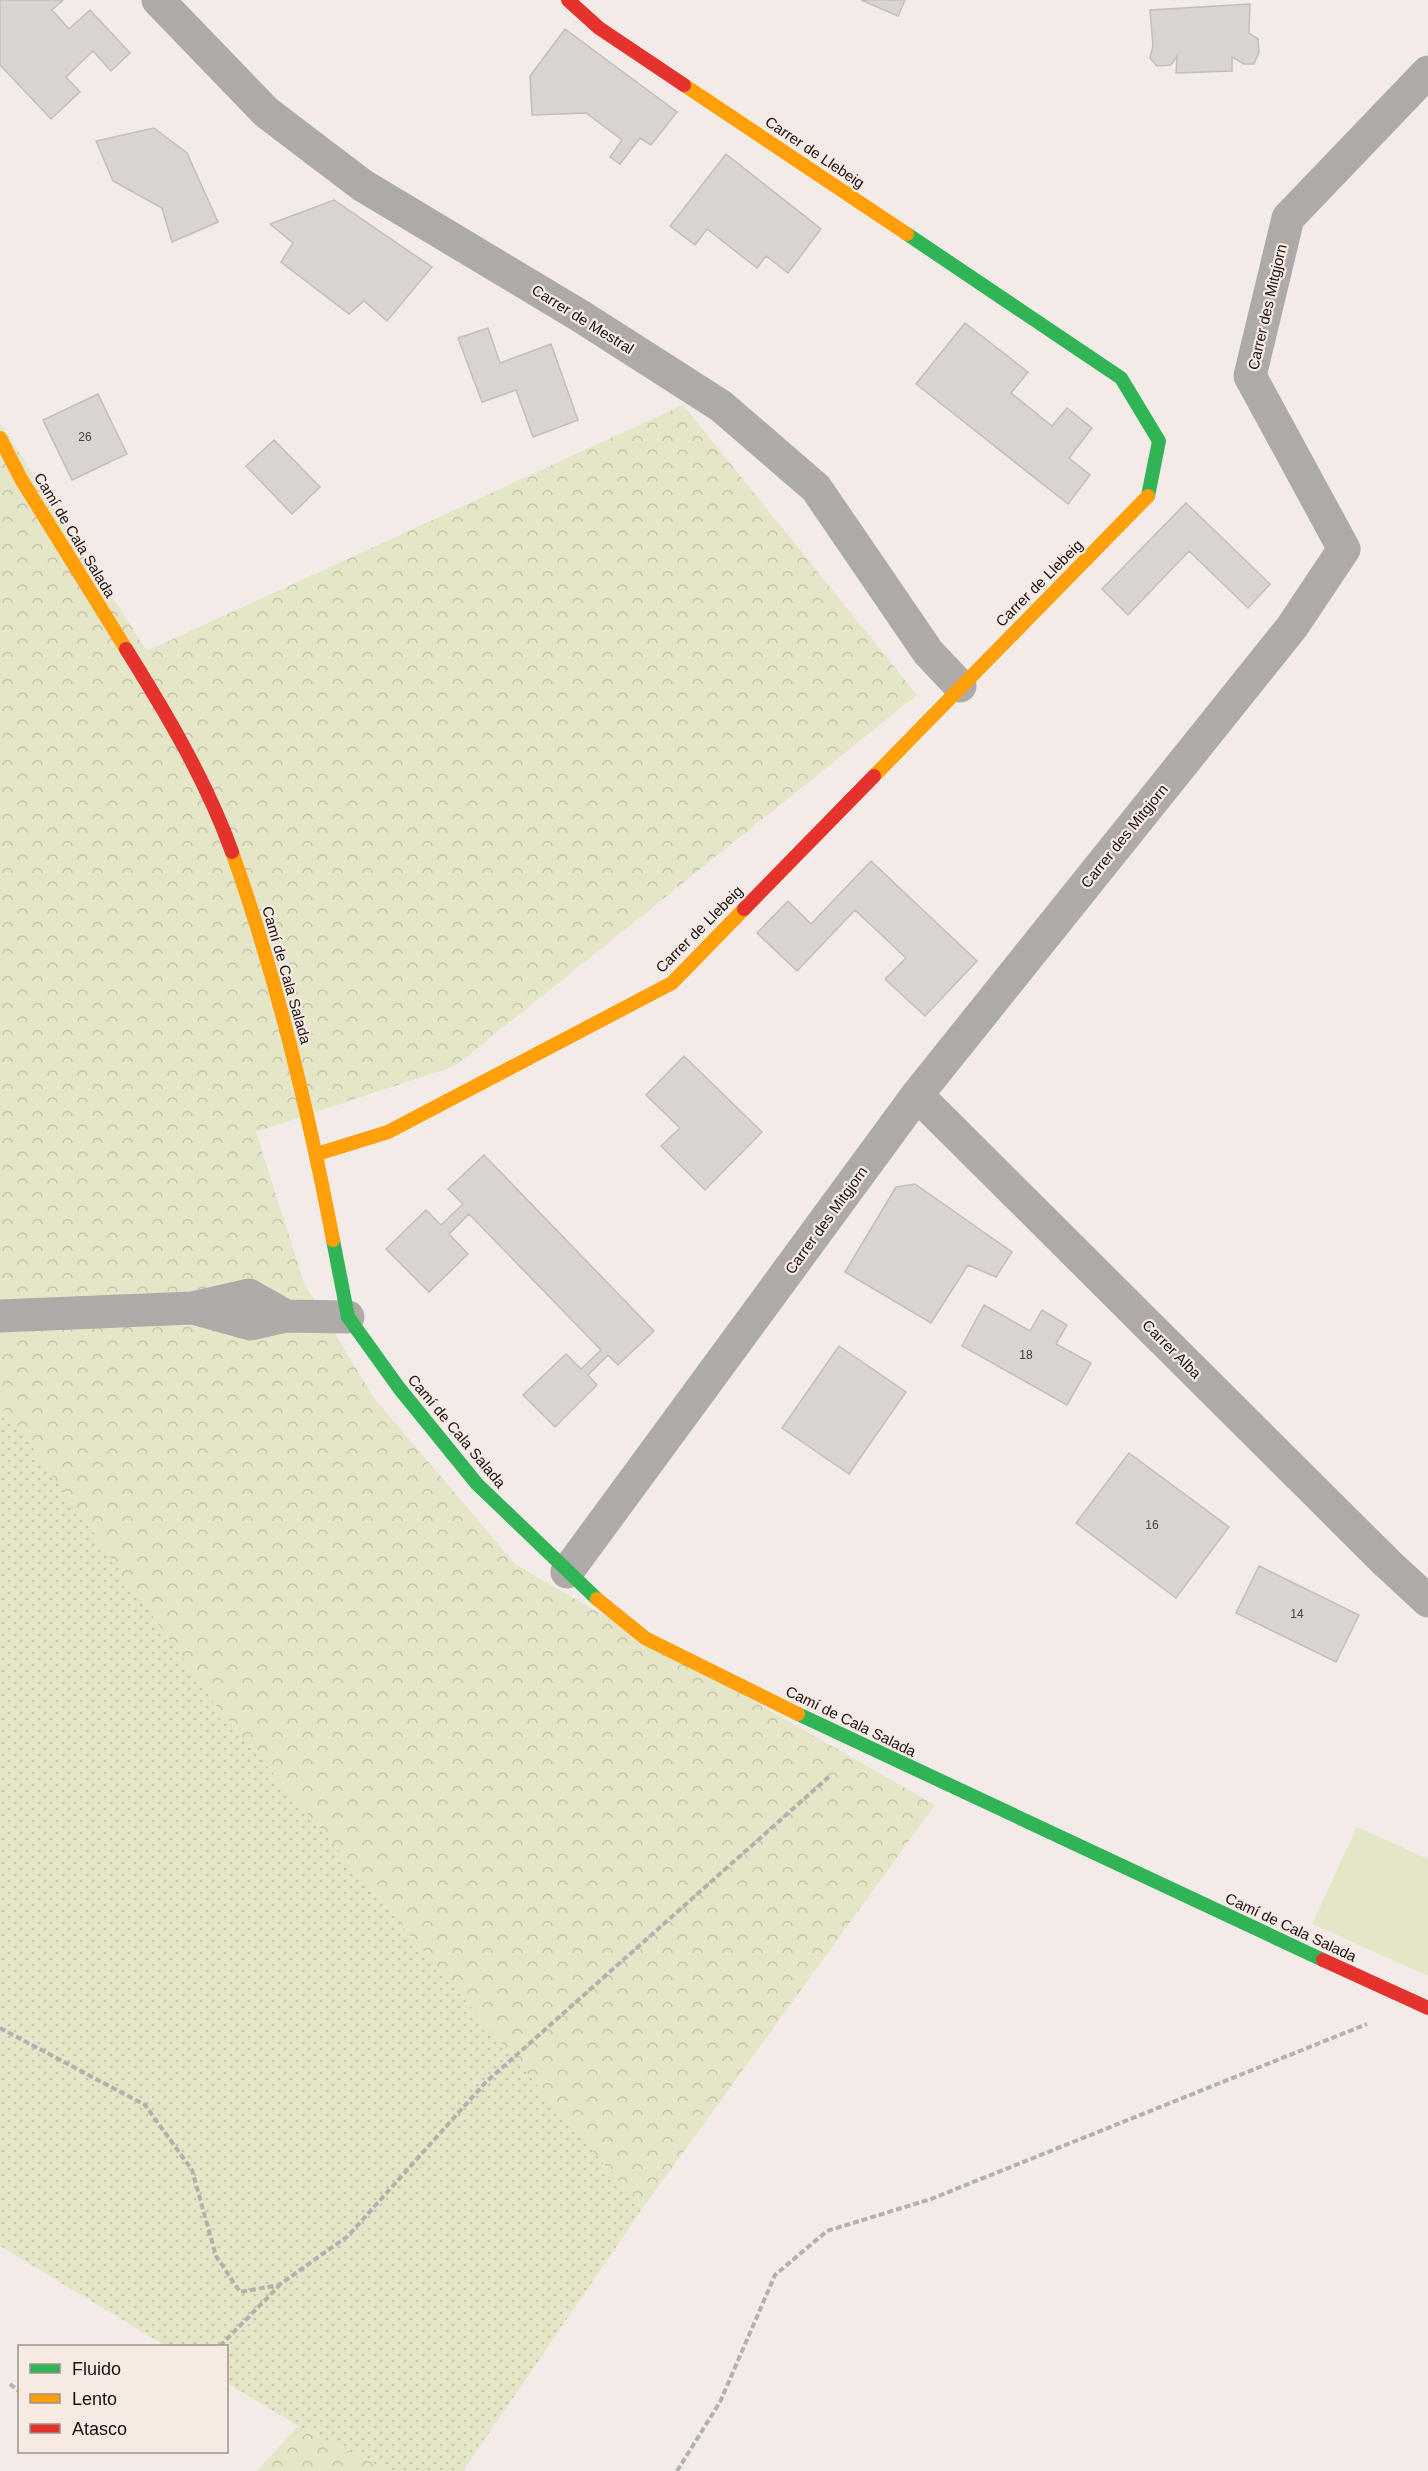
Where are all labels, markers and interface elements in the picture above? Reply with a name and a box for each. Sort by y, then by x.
street label: Carrer de Llebeig [762,113,868,191]
street label: Carrer des Mitgjorn [1244,243,1290,371]
street label: Carrer de Mestral [529,281,637,357]
house number: 26 [78,430,92,444]
street label: Camí de Cala Salada [31,470,119,601]
street label: Carrer de Llebeig [992,536,1086,630]
street label: Carrer des Mitgjorn [1077,781,1171,891]
street label: Carrer de Llebeig [652,882,746,976]
street label: Camí de Cala Salada [259,904,315,1046]
street label: Carrer des Mitgjorn [781,1163,871,1277]
street label: Carrer Alba [1139,1316,1205,1382]
house number: 18 [1019,1348,1033,1362]
street label: Camí de Cala Salada [405,1371,510,1492]
house number: 16 [1145,1518,1159,1532]
house number: 14 [1290,1607,1304,1621]
street label: Camí de Cala Salada [783,1682,919,1760]
street label: Camí de Cala Salada [1223,1889,1360,1965]
legend [18,2345,228,2453]
text: Fluido [72,2359,121,2379]
text: Lento [72,2389,117,2409]
text: Atasco [72,2419,127,2439]

